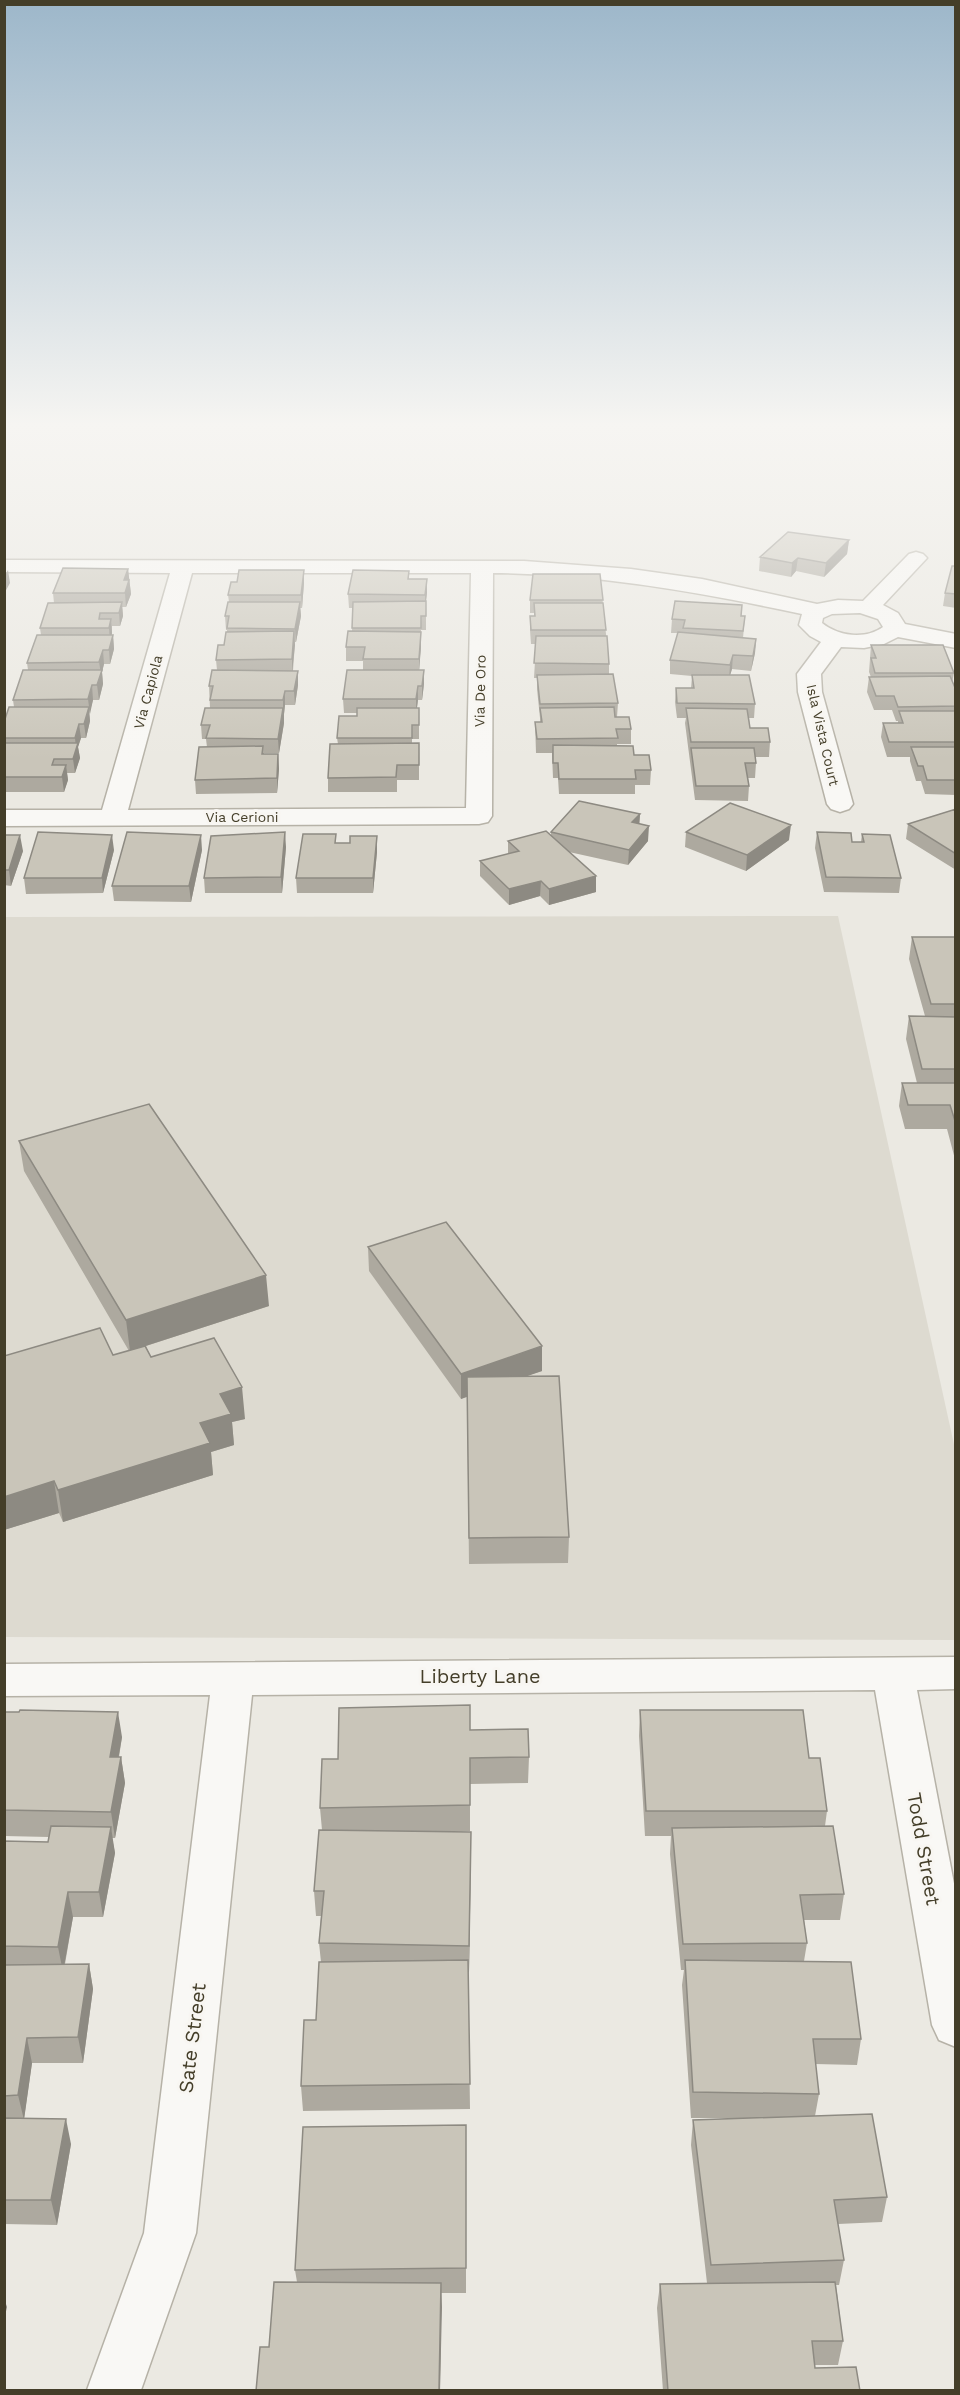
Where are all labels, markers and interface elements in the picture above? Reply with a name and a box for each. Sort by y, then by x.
street label: Via Capiola [130,653,166,731]
street label: Via De Oro [471,655,489,727]
street label: Isla Vista Court [804,683,842,787]
street label: Via Cerioni [205,809,279,825]
street label: Liberty Lane [419,1664,541,1688]
street label: Todd Street [902,1791,946,1908]
street label: Sate Street [173,1981,211,2094]

